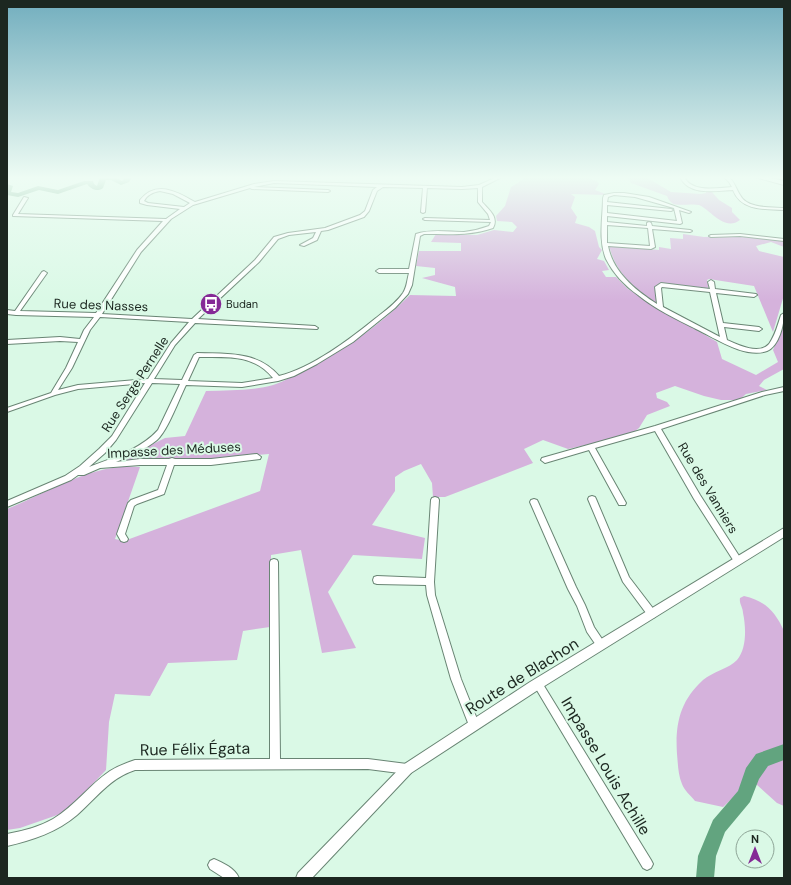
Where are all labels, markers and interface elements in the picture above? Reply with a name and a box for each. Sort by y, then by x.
bus stop icon: Budan [198,291,224,317]
street label: Rue des Nasses [53,295,149,315]
place label: Budan [226,297,258,311]
street label: Rue Serge Pernelle [98,333,172,435]
street label: Impasse des Méduses [107,438,241,462]
street label: Rue des Vanniers [674,439,742,537]
street label: Route de Blachon [462,633,582,719]
street label: Impasse Louis Achille [556,693,656,839]
street label: Rue Félix Égata [140,738,250,760]
north arrow [735,829,775,869]
text: N [751,832,759,846]

